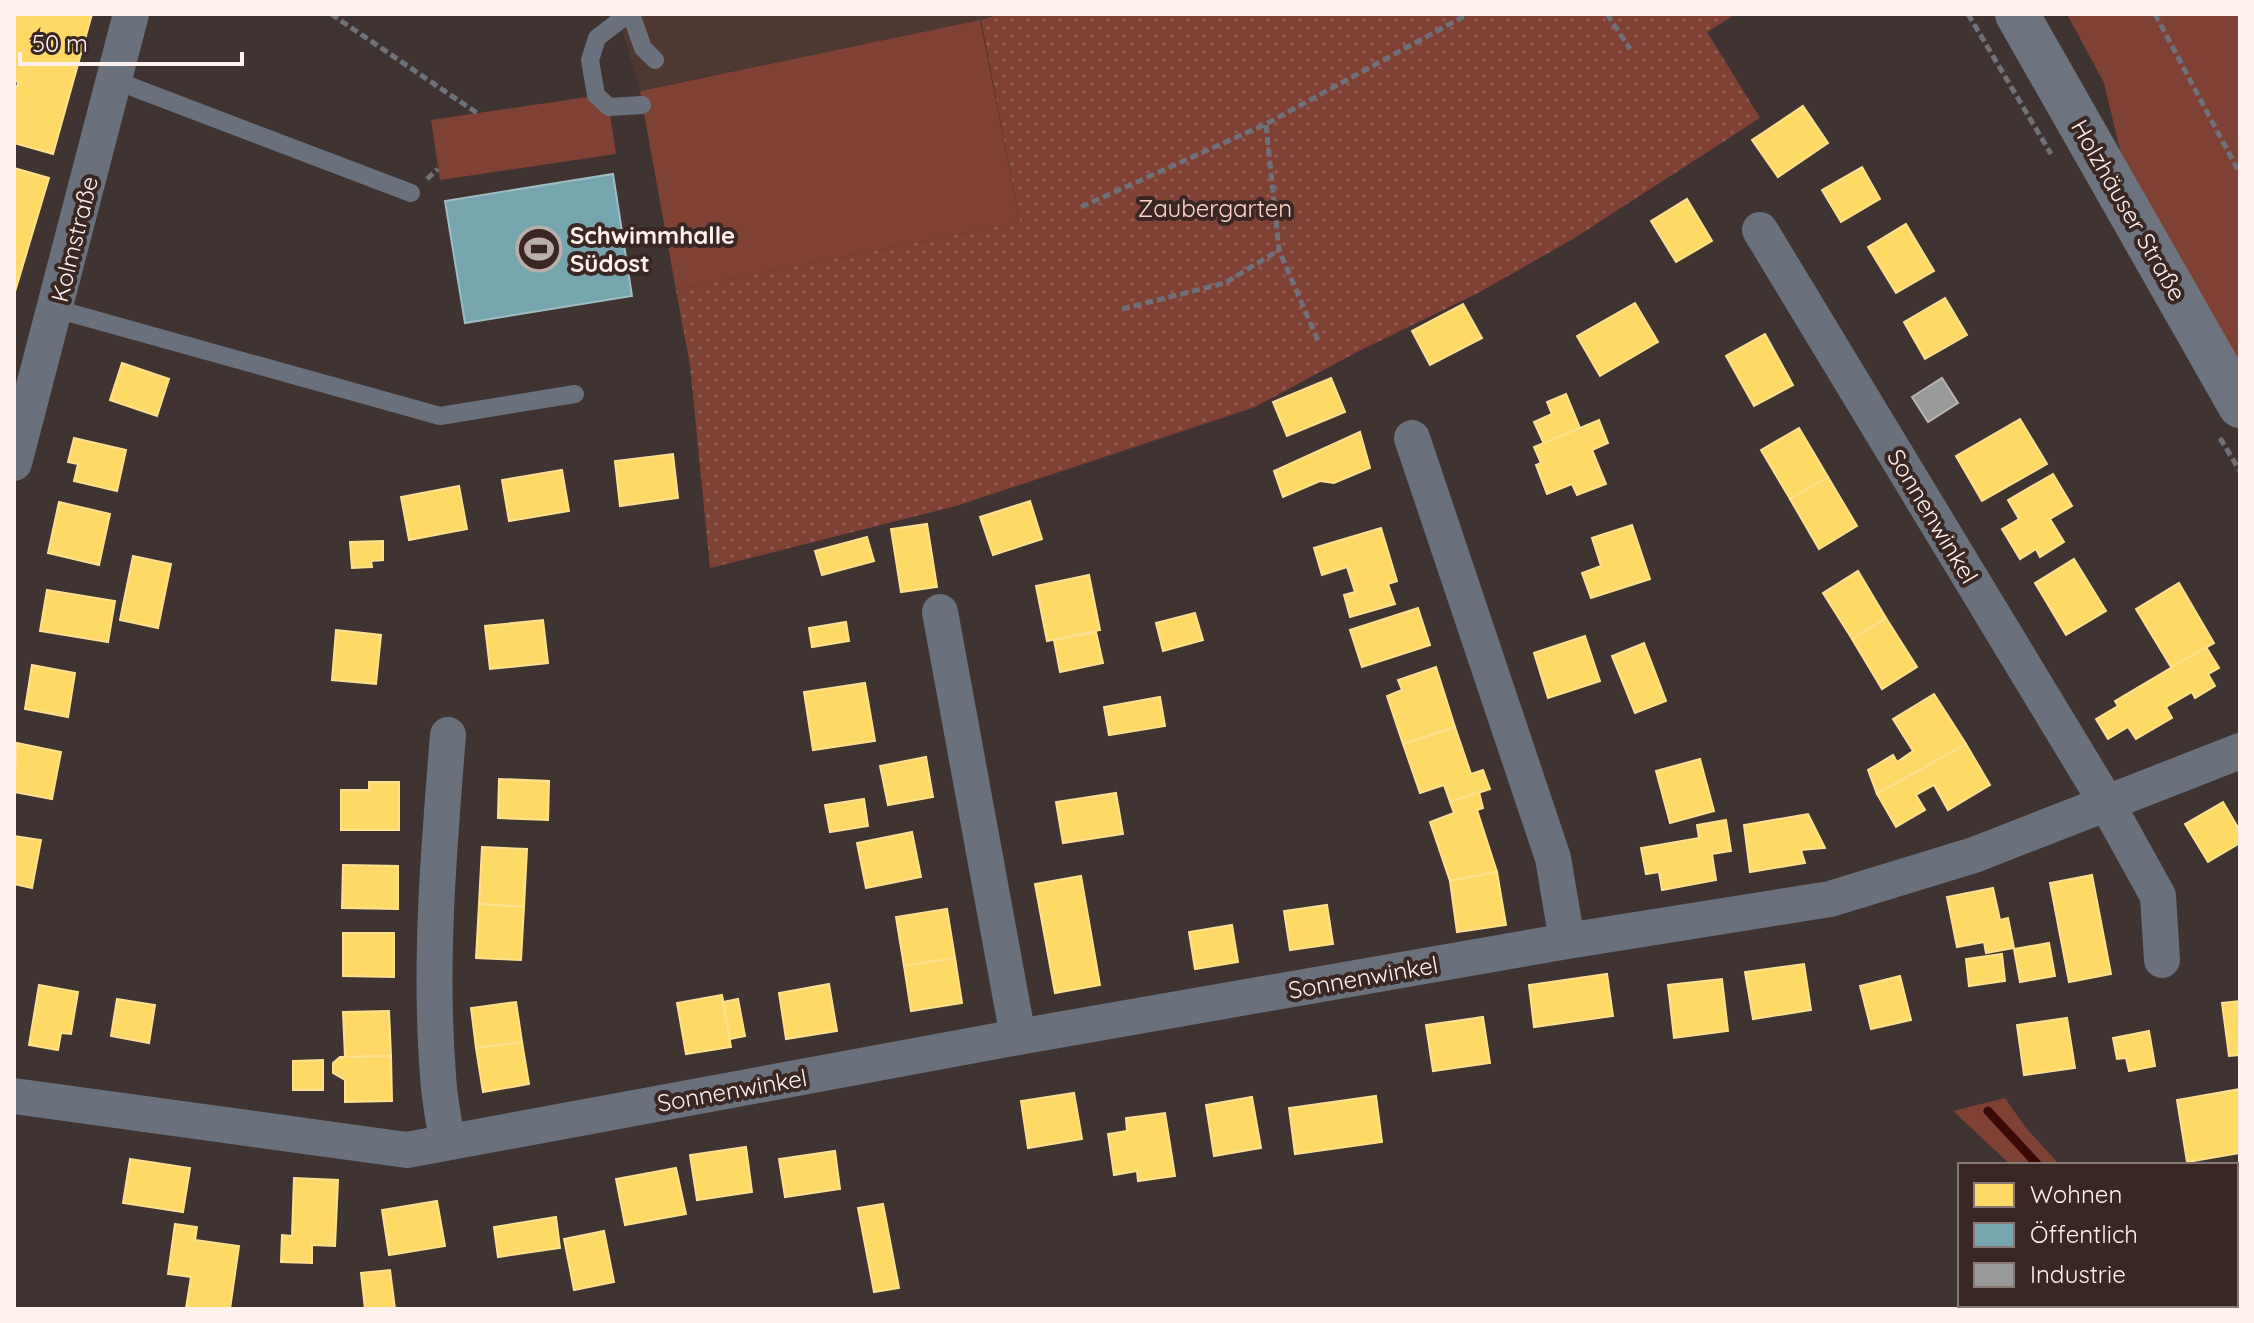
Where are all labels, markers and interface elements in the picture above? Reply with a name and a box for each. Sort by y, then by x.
scale bar [20,16,242,66]
text: 50 m [32,28,88,58]
street label: Holzhäuser Straße [2065,114,2193,306]
street label: Kolmstraße [44,173,104,305]
park label: Zaubergarten [1138,193,1292,223]
place label: Schwimmhalle Südost [570,220,735,278]
sports icon: Schwimmhalle Südost [515,225,563,273]
street label: Sonnenwinkel [1881,443,1985,589]
street label: Sonnenwinkel [1286,949,1440,1005]
street label: Sonnenwinkel [655,1062,809,1118]
legend [1958,1163,2238,1307]
text: Wohnen [2030,1179,2122,1209]
text: Öffentlich [2030,1219,2138,1249]
text: Industrie [2030,1259,2126,1289]

